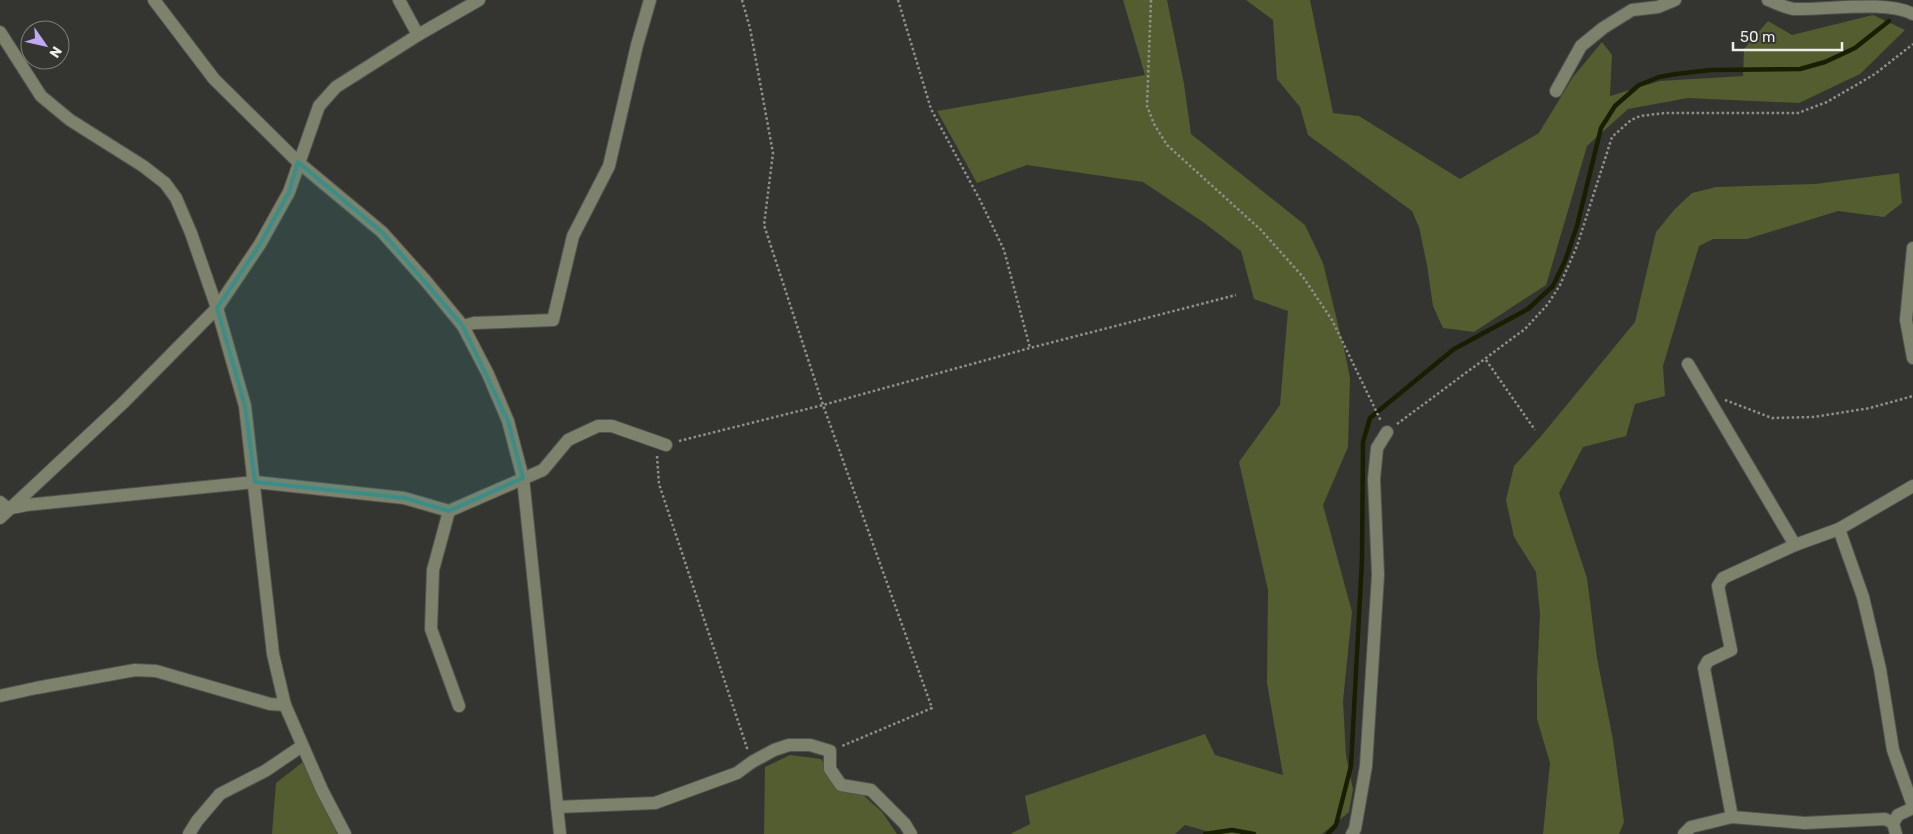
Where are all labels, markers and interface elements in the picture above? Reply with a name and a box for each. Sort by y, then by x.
north arrow [20,20,70,70]
scale bar [1733,20,1842,52]
text: 50 m [1740,28,1775,46]
text: N [45,43,65,61]

